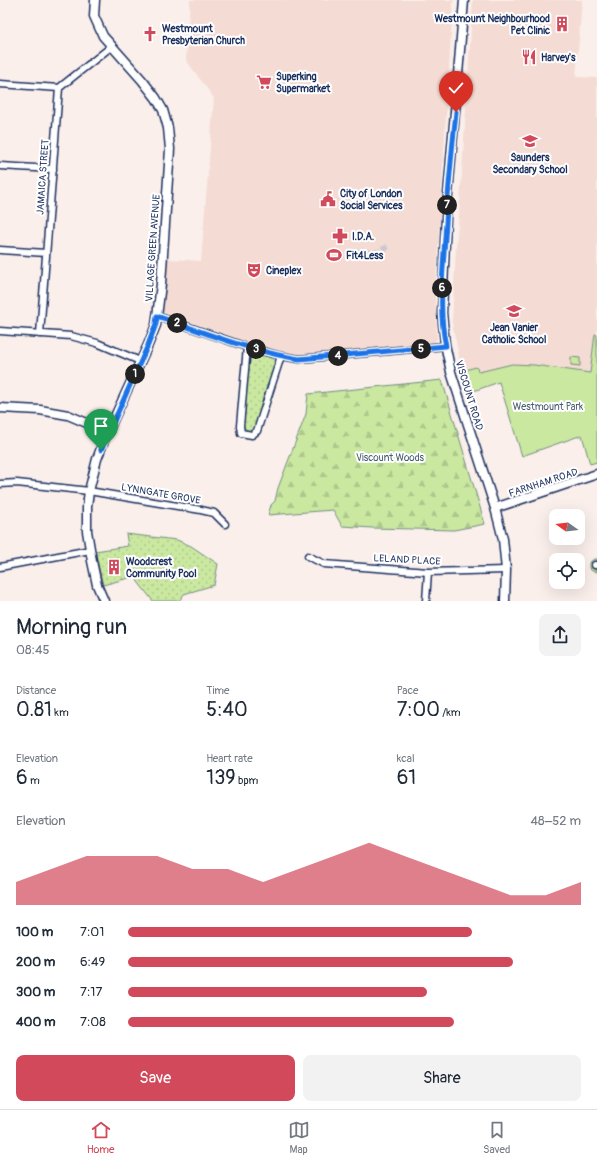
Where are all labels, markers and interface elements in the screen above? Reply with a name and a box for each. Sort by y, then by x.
place label: Westmount Neighbourhood Pet Clinic [434,13,550,37]
building icon: Westmount Neighbourhood Pet Clinic [553,15,571,33]
place label: Westmount Presbyterian Church [162,23,245,47]
church icon: Westmount Presbyterian Church [141,25,159,43]
restaurant icon: Harvey's [520,48,538,66]
place label: Harvey's [541,52,576,64]
place label: Superking Supermarket [276,71,331,95]
pin [439,71,473,112]
supermarket icon: Superking Supermarket [255,73,273,91]
icon: check [445,77,467,99]
school or university icon: Saunders Secondary School [521,132,539,150]
street label: JAMAICA STREET [34,138,52,215]
place label: Saunders Secondary School [492,152,568,176]
place label: City of London Social Services [340,188,403,212]
public building icon: City of London Social Services [319,190,337,208]
street label: VILLAGE GREEN AVENUE [143,194,163,302]
pin: 7 [437,195,457,215]
text: 7 [444,198,450,211]
pharmacy icon: I.D.A. [331,227,349,245]
place label: I.D.A. [352,231,374,243]
sports icon: Fit4Less [325,246,343,264]
place label: Fit4Less [346,250,384,262]
theatre icon: Cineplex [245,261,263,279]
place label: Cineplex [266,265,301,277]
pin: 6 [432,278,452,298]
text: 6 [439,281,445,294]
school or university icon: Jean Vanier Catholic School [505,302,523,320]
pin: 2 [167,313,187,333]
text: 2 [174,316,180,329]
place label: Jean Vanier Catholic School [482,322,546,346]
pin: 3 [246,339,266,359]
pin: 5 [411,339,431,359]
text: 3 [253,342,259,355]
text: 5 [418,342,424,355]
pin: 4 [328,346,348,366]
text: 4 [335,349,341,362]
street label: VISCOUNT ROAD [453,359,485,432]
pin: 1 [125,364,145,384]
text: 1 [133,367,137,380]
park label: Westmount Park [513,401,584,413]
pin [84,409,118,450]
icon: arrive [90,415,112,437]
park label: Viscount Woods [356,452,425,464]
street label: FARNHAM ROAD [507,466,579,500]
street label: LYNNGATE GROVE [120,481,201,507]
north arrow [549,509,585,545]
map controls [549,509,585,589]
street label: LELAND PLACE [373,552,441,568]
button: locate [549,553,585,589]
place label: Woodcrest Community Pool [126,556,197,580]
building icon: Woodcrest Community Pool [105,558,123,576]
text: Morning run [16,613,127,641]
button: share [539,614,581,656]
text: 08:45 [16,642,50,658]
text: Distance [16,684,56,697]
text: Time [206,684,229,697]
text: Pace [397,684,418,697]
text: 0.81 [16,697,52,722]
text: 5:40 [206,697,248,722]
text: 7:00 [397,697,440,722]
text: km [52,706,69,719]
text: /km [440,706,461,719]
text: Elevation [16,752,58,765]
text: Heart rate [206,752,253,765]
text: kcal [397,752,415,765]
text: 6 [16,765,28,790]
text: 139 [206,765,236,790]
text: 61 [397,765,416,790]
text: m [28,774,40,787]
text: bpm [236,774,258,787]
text: Elevation [16,813,66,829]
text: 48–52 m [531,813,581,829]
text: 100 m [16,924,53,940]
text: 7:01 [80,924,104,940]
text: 200 m [16,954,55,970]
text: 6:49 [80,954,105,970]
text: 300 m [16,984,55,1000]
text: 7:17 [80,984,102,1000]
text: 400 m [16,1014,56,1030]
text: 7:08 [80,1014,106,1030]
button: Save [16,1055,295,1101]
button: Share [303,1055,581,1101]
tab: Home [87,1119,114,1156]
tab: Map [288,1119,310,1156]
tab: Saved [483,1119,510,1156]

